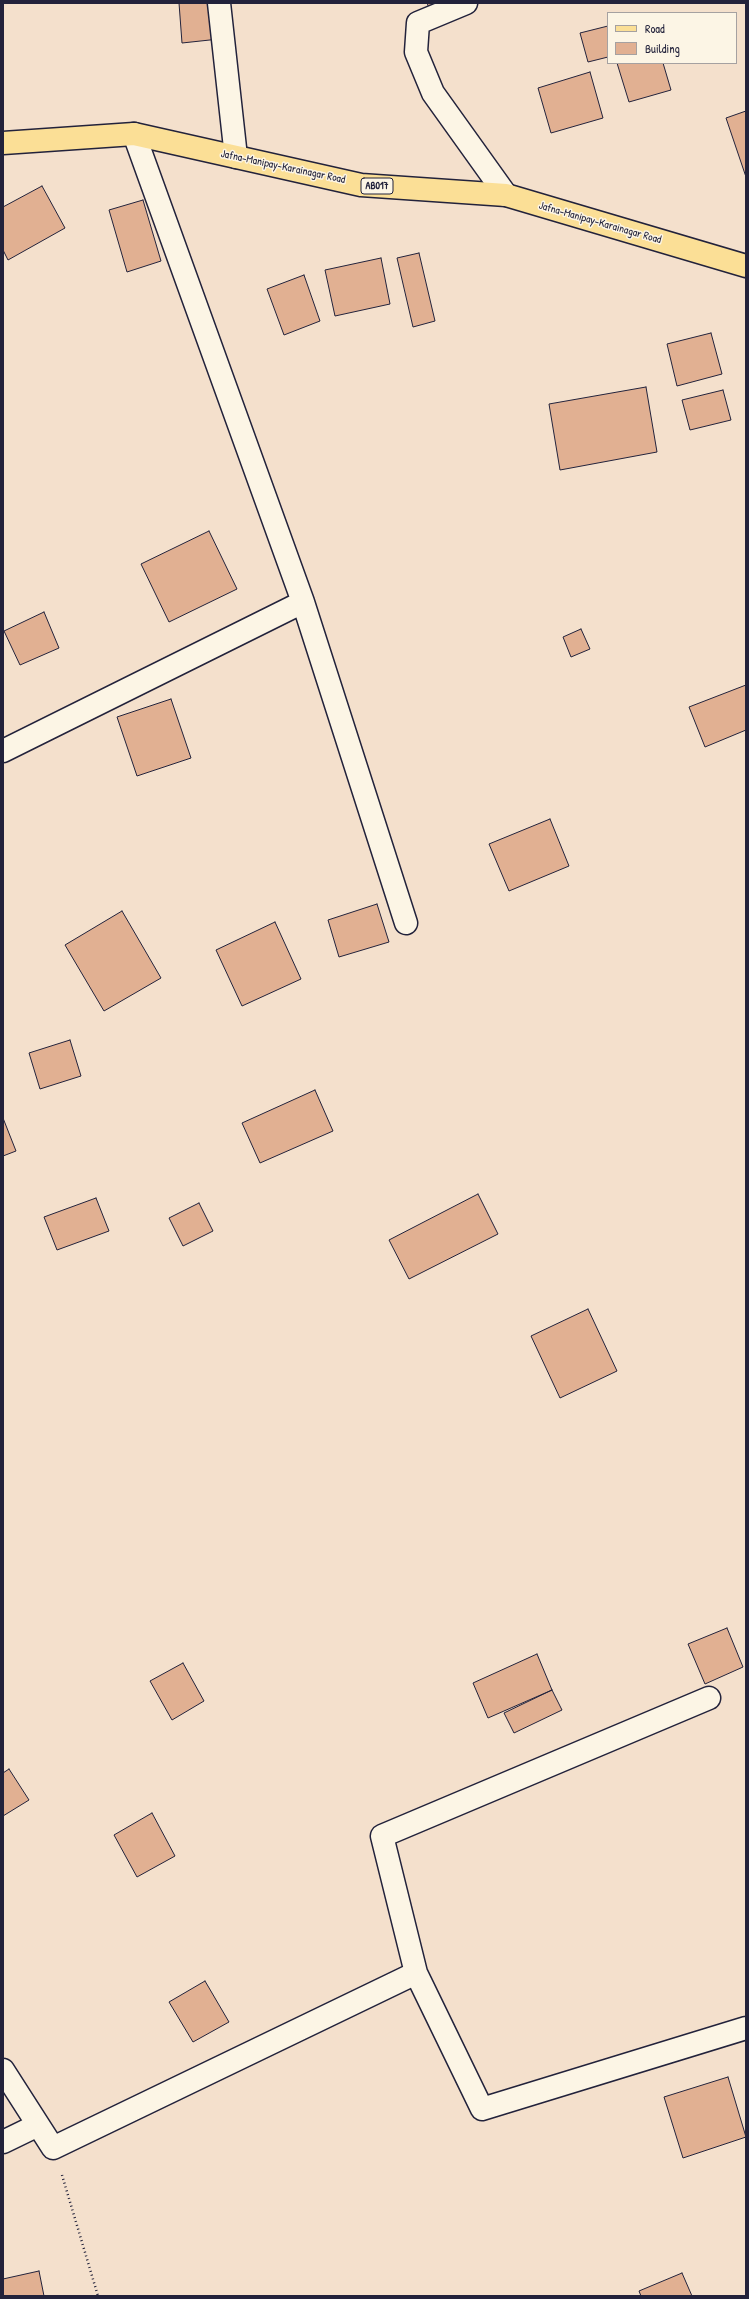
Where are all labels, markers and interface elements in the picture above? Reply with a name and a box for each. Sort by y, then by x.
legend [607,12,737,64]
text: Road [645,20,665,37]
text: Building [645,40,680,57]
street label: Jafna-Manipay-Karainagar Road [220,147,346,187]
road number: AB017 [361,178,393,194]
street label: Jafna-Manipay-Karainagar Road [537,199,663,247]

